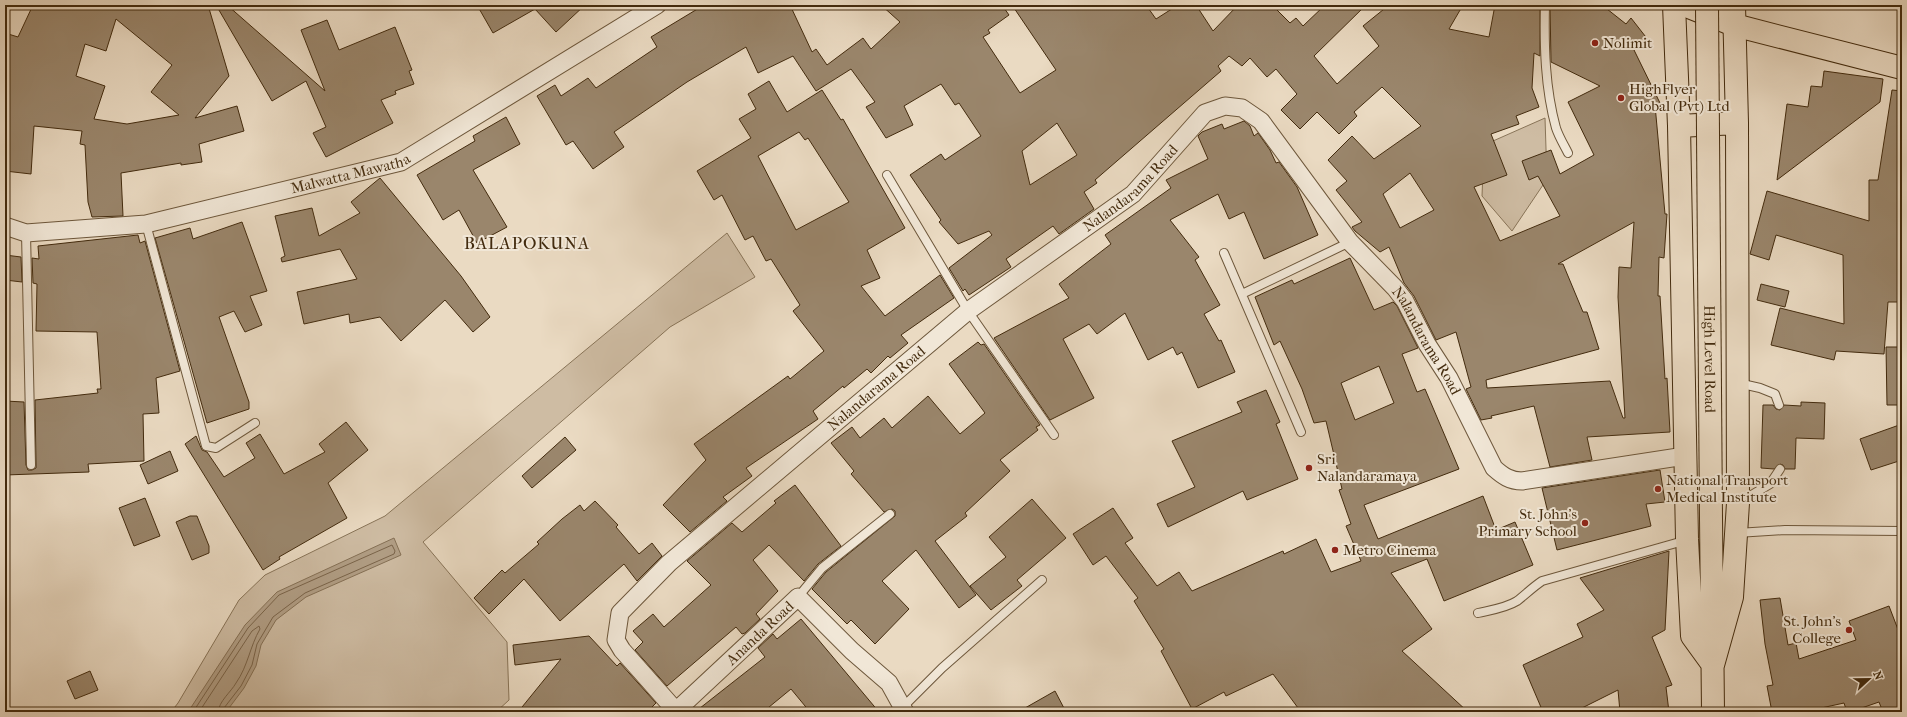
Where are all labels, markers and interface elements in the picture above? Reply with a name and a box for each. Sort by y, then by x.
place label: Nolimit [1603,34,1653,52]
marker: Nolimit [1590,38,1600,48]
place label: HighFlyer Global (Pvt) Ltd [1629,80,1730,115]
marker: HighFlyer Global (Pvt) Ltd [1616,93,1626,103]
street label: Nalandarama Road [1079,140,1182,236]
street label: Malwatta Mawatha [289,149,415,197]
district label: BALAPOKUNA [464,233,590,253]
street label: Nalandarama Road [1388,283,1465,398]
street label: High Level Road [1700,305,1719,414]
street label: Nalandarama Road [824,341,930,435]
place label: Sri Nalandaramaya [1317,450,1418,485]
marker: Sri Nalandaramaya [1304,463,1314,473]
place label: National Transport Medical Institute [1666,471,1789,506]
marker: National Transport Medical Institute [1653,484,1663,494]
place label: St. John's Primary School [1478,505,1577,540]
marker: St. John's Primary School [1580,518,1590,528]
place label: Metro Cinema [1343,541,1437,559]
marker: Metro Cinema [1330,545,1340,555]
street label: Ananda Road [722,597,798,669]
place label: St. John's College [1783,612,1842,647]
marker: St. John's College [1844,625,1854,635]
north arrow [1849,659,1889,699]
text: N [1870,669,1886,682]

